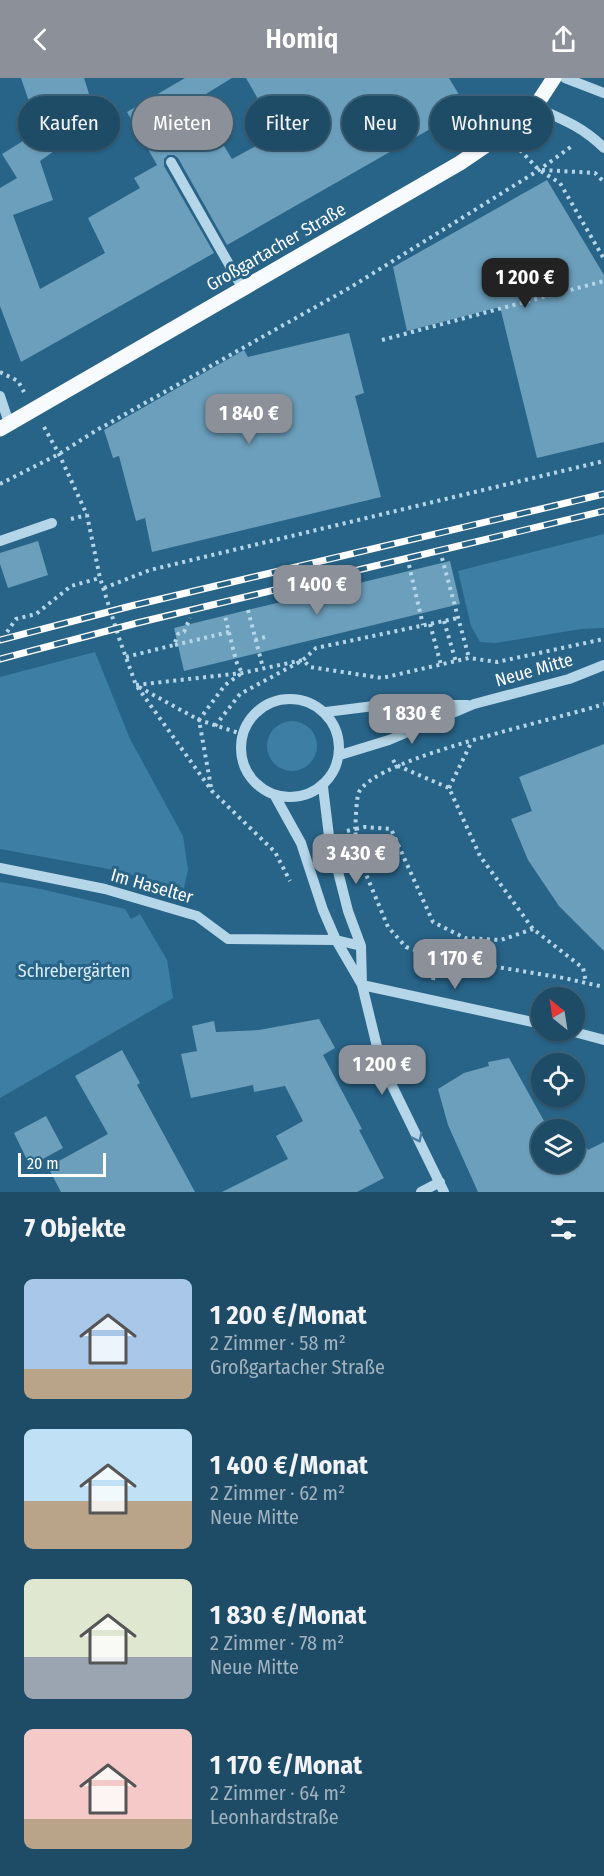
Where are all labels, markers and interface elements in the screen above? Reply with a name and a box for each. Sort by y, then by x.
icon: back [24,23,57,56]
text: Homiq [266,23,338,55]
icon: share [547,23,580,56]
chip: Kaufen [18,96,120,150]
chip: Mieten [132,96,233,150]
chip: Filter [245,96,330,150]
chip: Neu [342,96,418,150]
chip: Wohnung [430,96,553,150]
street label: Großgartacher Straße [202,198,350,296]
pin: 1 200 € [470,258,580,309]
text: 1 200 € [496,265,554,289]
pin: 1 840 € [194,394,304,445]
text: 1 840 € [219,401,279,425]
pin: 1 400 € [262,565,372,616]
text: 1 400 € [287,572,347,596]
street label: Neue Mitte [492,648,576,692]
pin: 1 830 € [357,694,467,745]
text: 1 830 € [383,701,441,725]
pin: 3 430 € [301,834,411,885]
text: 3 430 € [327,841,385,865]
street label: Im Haselter [108,864,196,908]
pin: 1 170 € [400,939,510,990]
text: 1 170 € [427,946,483,970]
park label: Schrebergärten [18,960,130,982]
north arrow [531,987,585,1041]
map controls [531,987,585,1173]
pin: 1 200 € [327,1045,437,1096]
text: 1 200 € [353,1052,411,1076]
button: locate [531,1053,585,1107]
button: layers [531,1119,585,1173]
one-way arrow [411,1131,423,1142]
scale bar [18,1150,106,1178]
text: 20 m [27,1154,58,1173]
icon: filters [547,1212,580,1245]
text: 7 Objekte [24,1213,126,1244]
text: 1 200 €/Monat [210,1300,367,1331]
icon: home [72,1303,144,1375]
text: 2 Zimmer · 58 m² [210,1331,346,1355]
text: Großgartacher Straße [210,1355,385,1379]
text: 1 400 €/Monat [210,1450,368,1481]
icon: home [72,1453,144,1525]
text: 2 Zimmer · 62 m² [210,1481,345,1505]
text: Neue Mitte [210,1505,299,1529]
text: 1 830 €/Monat [210,1600,366,1631]
icon: home [72,1603,144,1675]
text: 2 Zimmer · 78 m² [210,1631,344,1655]
text: Neue Mitte [210,1655,299,1679]
text: 1 170 €/Monat [210,1750,362,1781]
icon: home [72,1753,144,1825]
text: 2 Zimmer · 64 m² [210,1781,346,1805]
text: Leonhardstraße [210,1805,339,1829]

